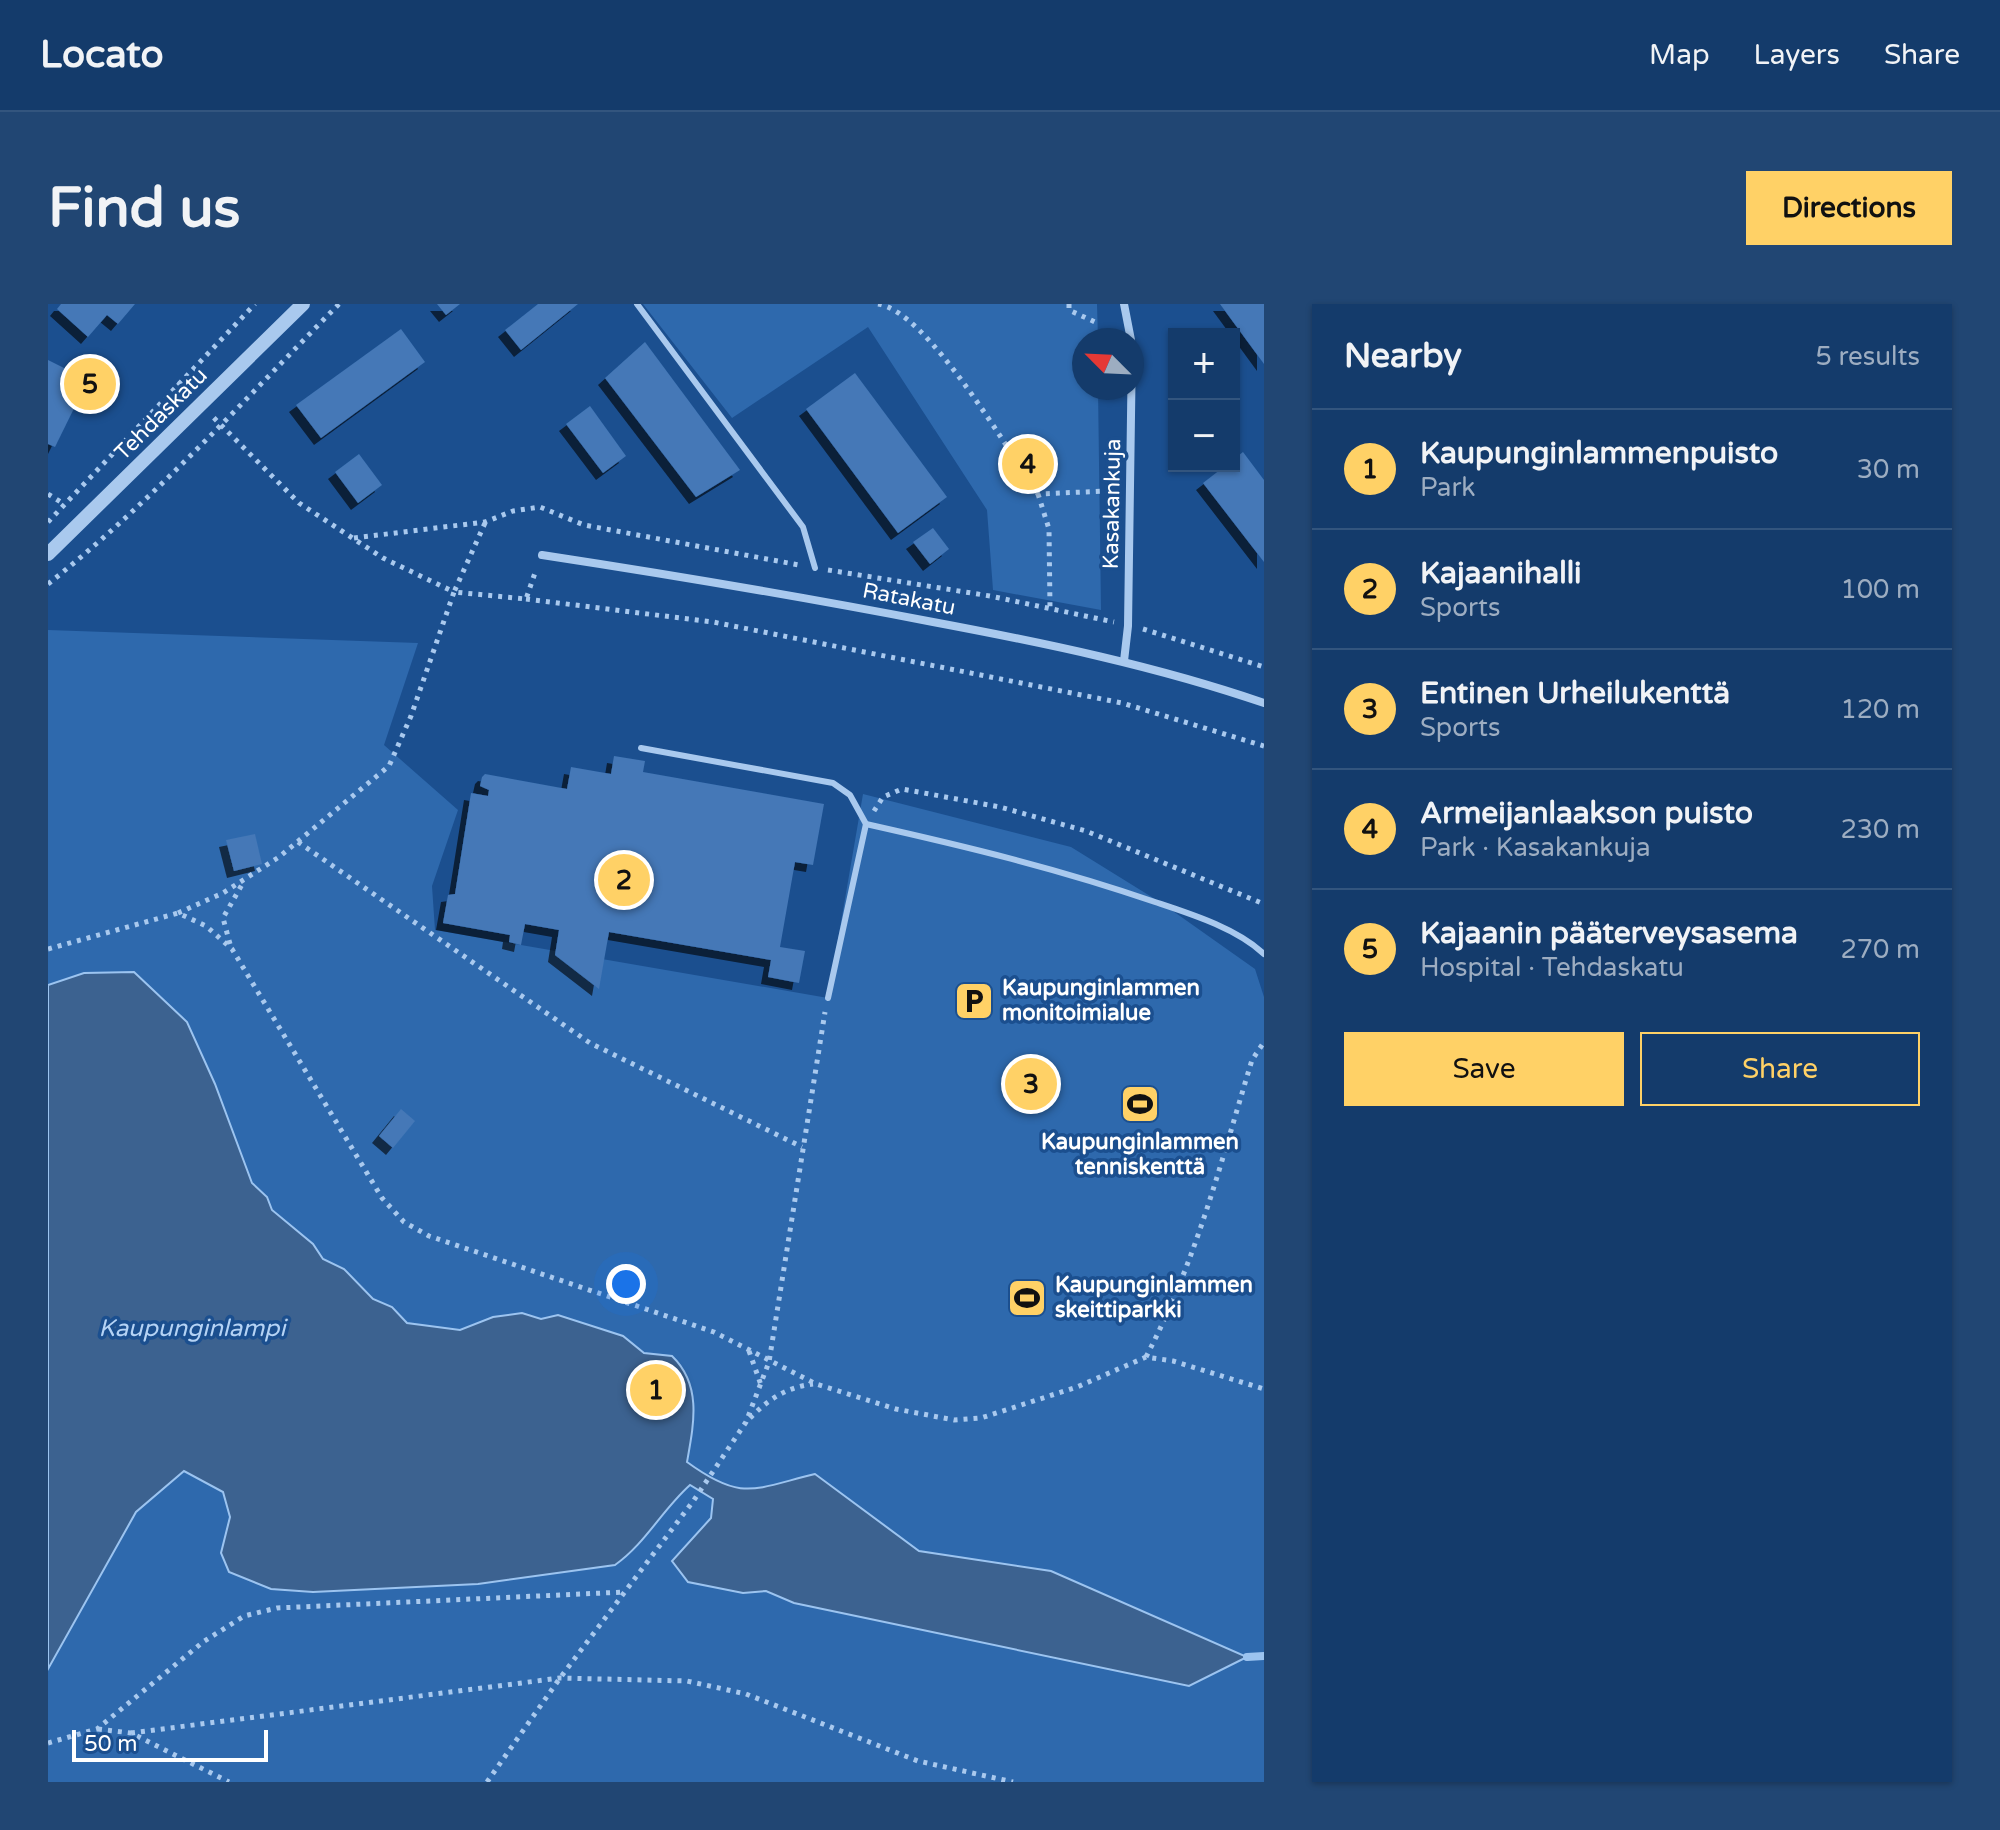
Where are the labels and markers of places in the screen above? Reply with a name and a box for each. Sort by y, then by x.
pin: 5 [64,354,116,414]
pin: 4 [1002,434,1054,494]
pin: 2 [598,850,650,910]
place label: Kaupunginlammen monitoimialue [1002,975,1200,1026]
parking icon: Kaupunginlammen monitoimialue [953,980,995,1022]
pin: 3 [1005,1054,1057,1114]
sports icon: Kaupunginlammen tenniskenttä [1119,1083,1161,1125]
place label: Kaupunginlammen tenniskenttä [1041,1129,1239,1180]
place label: Kaupunginlammen skeittiparkki [1055,1272,1253,1323]
sports icon: Kaupunginlammen skeittiparkki [1006,1277,1048,1319]
pin: 1 [630,1360,682,1420]

